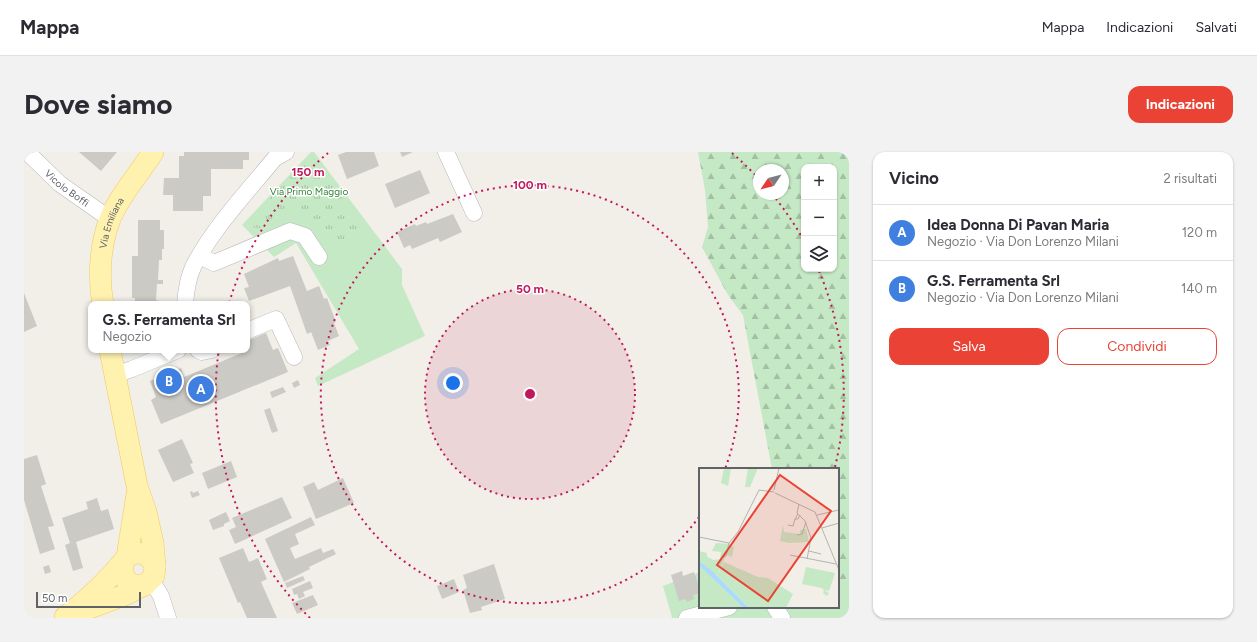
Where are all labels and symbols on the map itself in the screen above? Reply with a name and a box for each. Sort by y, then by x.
north arrow [753,164,789,200]
text: 150 m [291,165,325,179]
street label: Vicolo Boffi [42,167,92,209]
text: 100 m [513,178,547,192]
park label: Via Primo Maggio [270,185,348,198]
street label: Via Emiliana [96,195,127,249]
text: 50 m [516,282,544,296]
pin: B [156,366,182,396]
your location [443,373,463,393]
pin: A [188,374,214,404]
centre of rings [523,387,537,401]
inset map [699,468,839,608]
scale bar [36,590,141,609]

